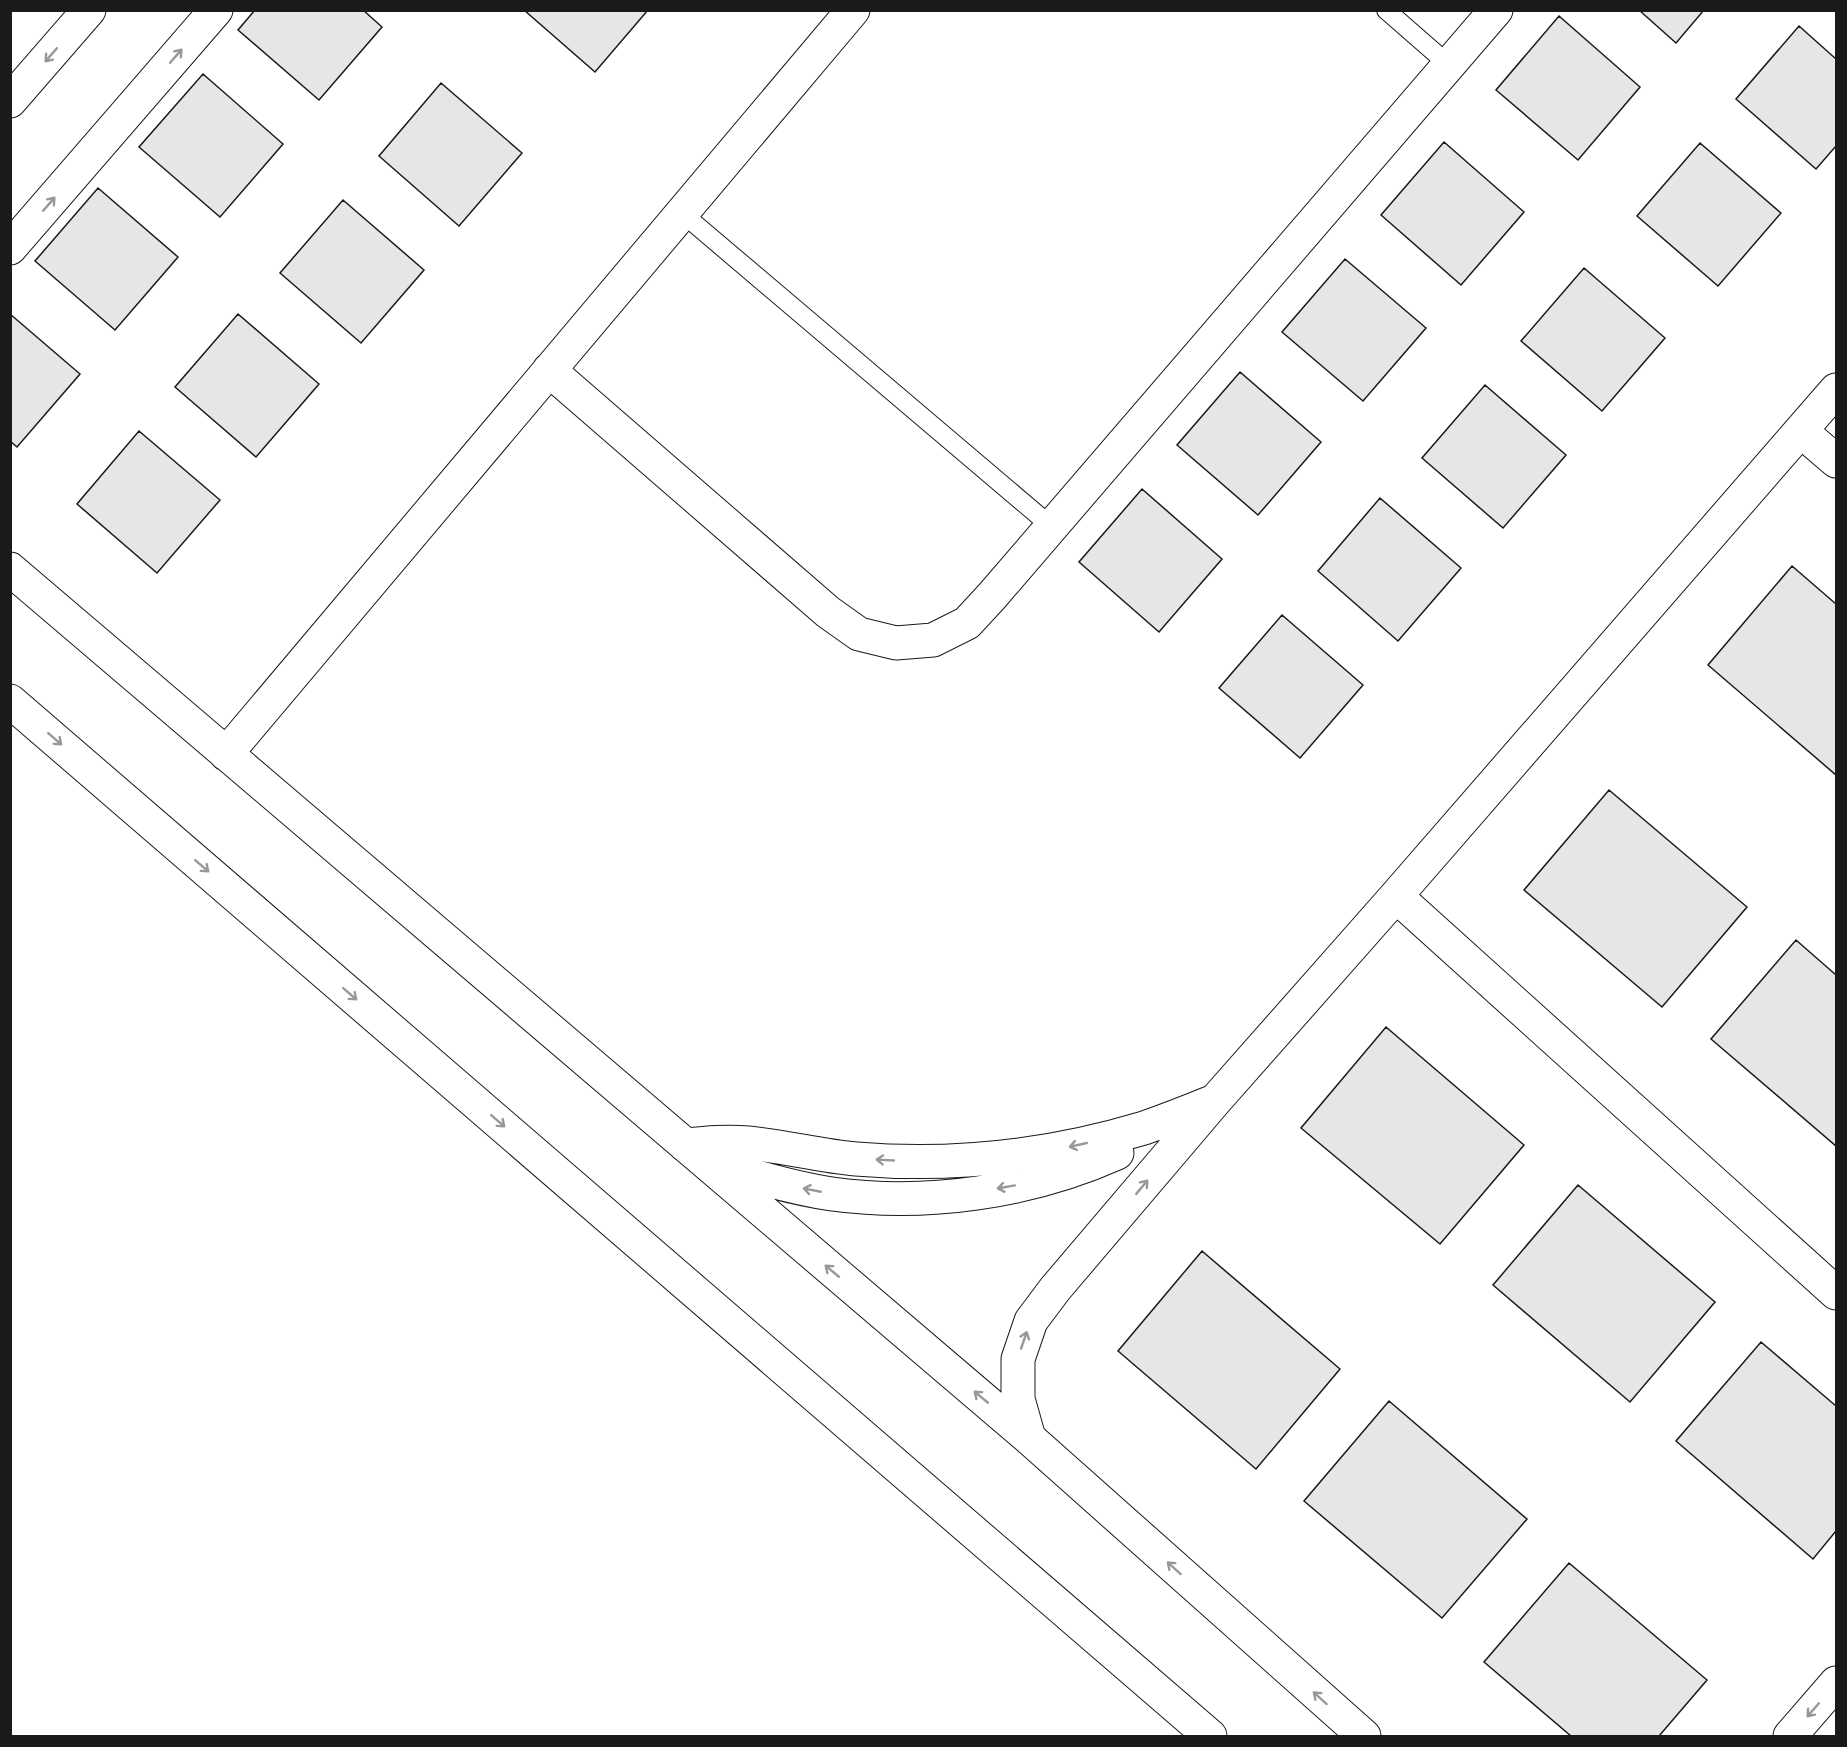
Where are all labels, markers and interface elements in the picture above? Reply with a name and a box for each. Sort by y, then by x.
one-way arrow [44,47,58,62]
one-way arrow [170,48,183,64]
one-way arrow [42,197,56,212]
one-way arrow [47,732,62,746]
one-way arrow [194,860,210,873]
one-way arrow [342,987,357,1001]
one-way arrow [490,1114,505,1128]
one-way arrow [1069,1139,1088,1151]
one-way arrow [875,1155,895,1166]
one-way arrow [1135,1180,1149,1195]
one-way arrow [997,1182,1016,1193]
one-way arrow [803,1184,823,1195]
one-way arrow [825,1264,840,1278]
one-way arrow [1020,1331,1031,1350]
one-way arrow [973,1391,989,1404]
one-way arrow [1167,1561,1182,1575]
one-way arrow [1313,1691,1328,1705]
one-way arrow [1806,1702,1820,1717]

